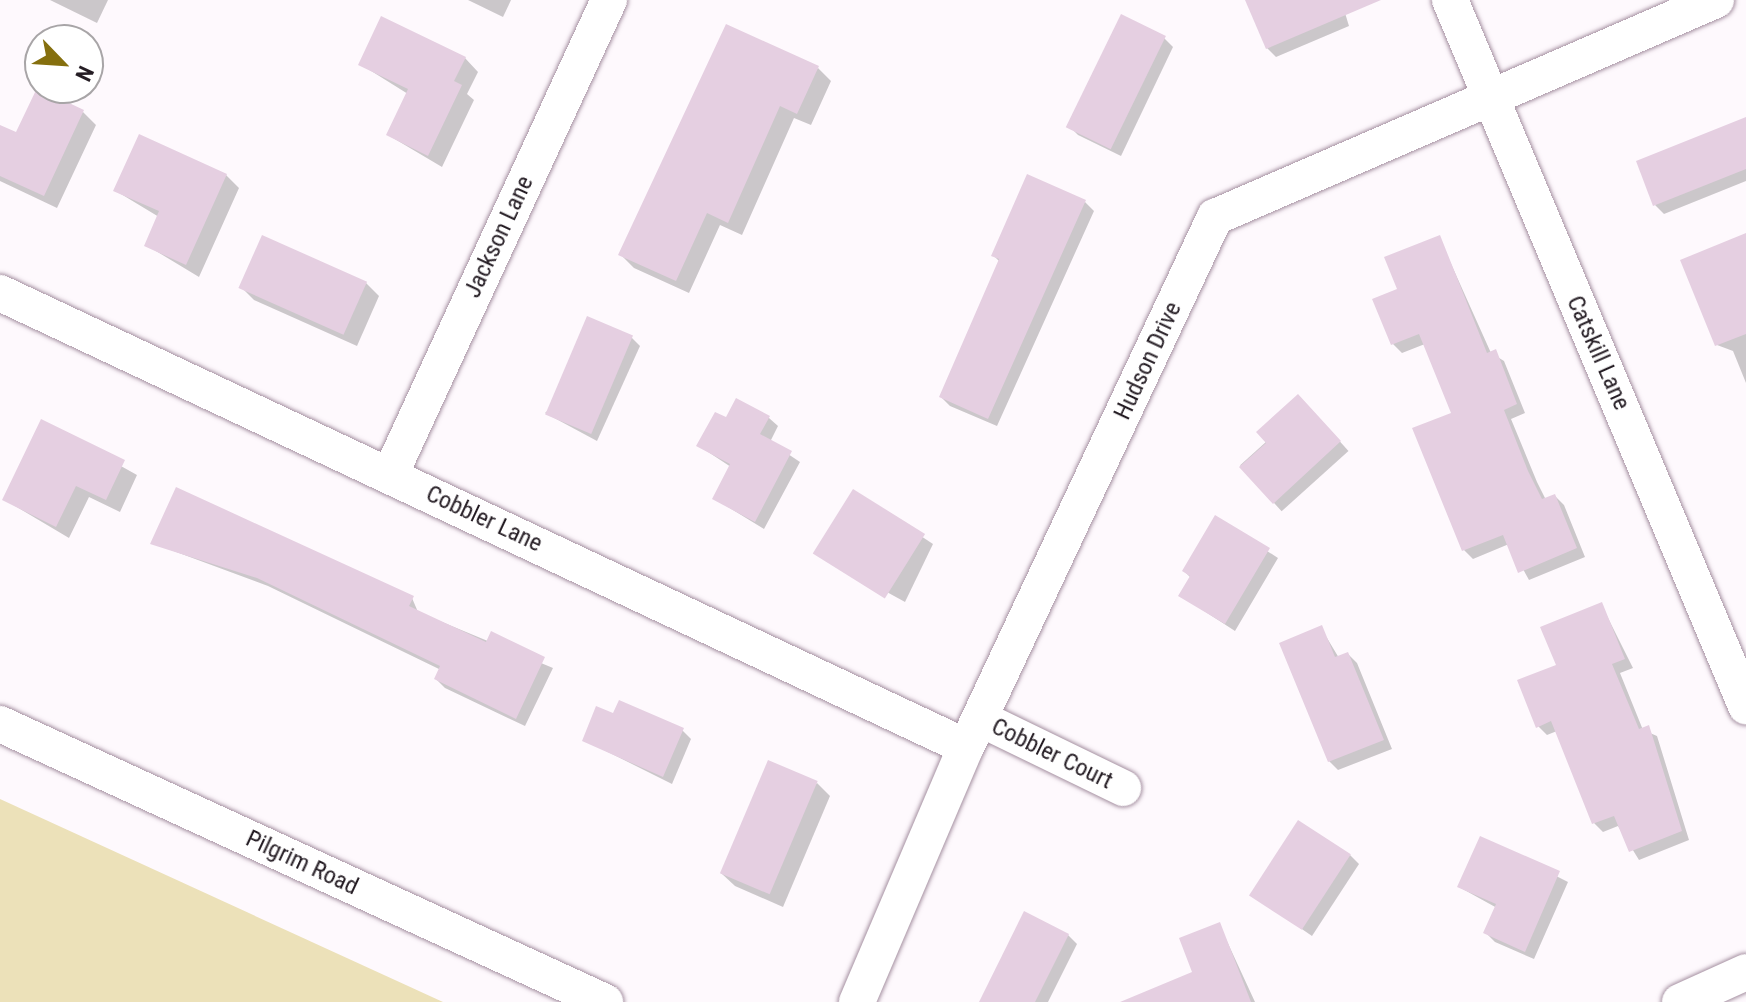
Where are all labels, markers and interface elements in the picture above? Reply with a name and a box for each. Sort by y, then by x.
north arrow [24,24,104,104]
text: N [70,62,99,85]
street label: Jackson Lane [458,172,540,302]
street label: Catskill Lane [1560,292,1636,414]
street label: Hudson Drive [1108,298,1188,424]
street label: Cobbler Lane [421,480,547,558]
street label: Cobbler Court [987,712,1117,796]
street label: Pilgrim Road [241,824,363,902]

